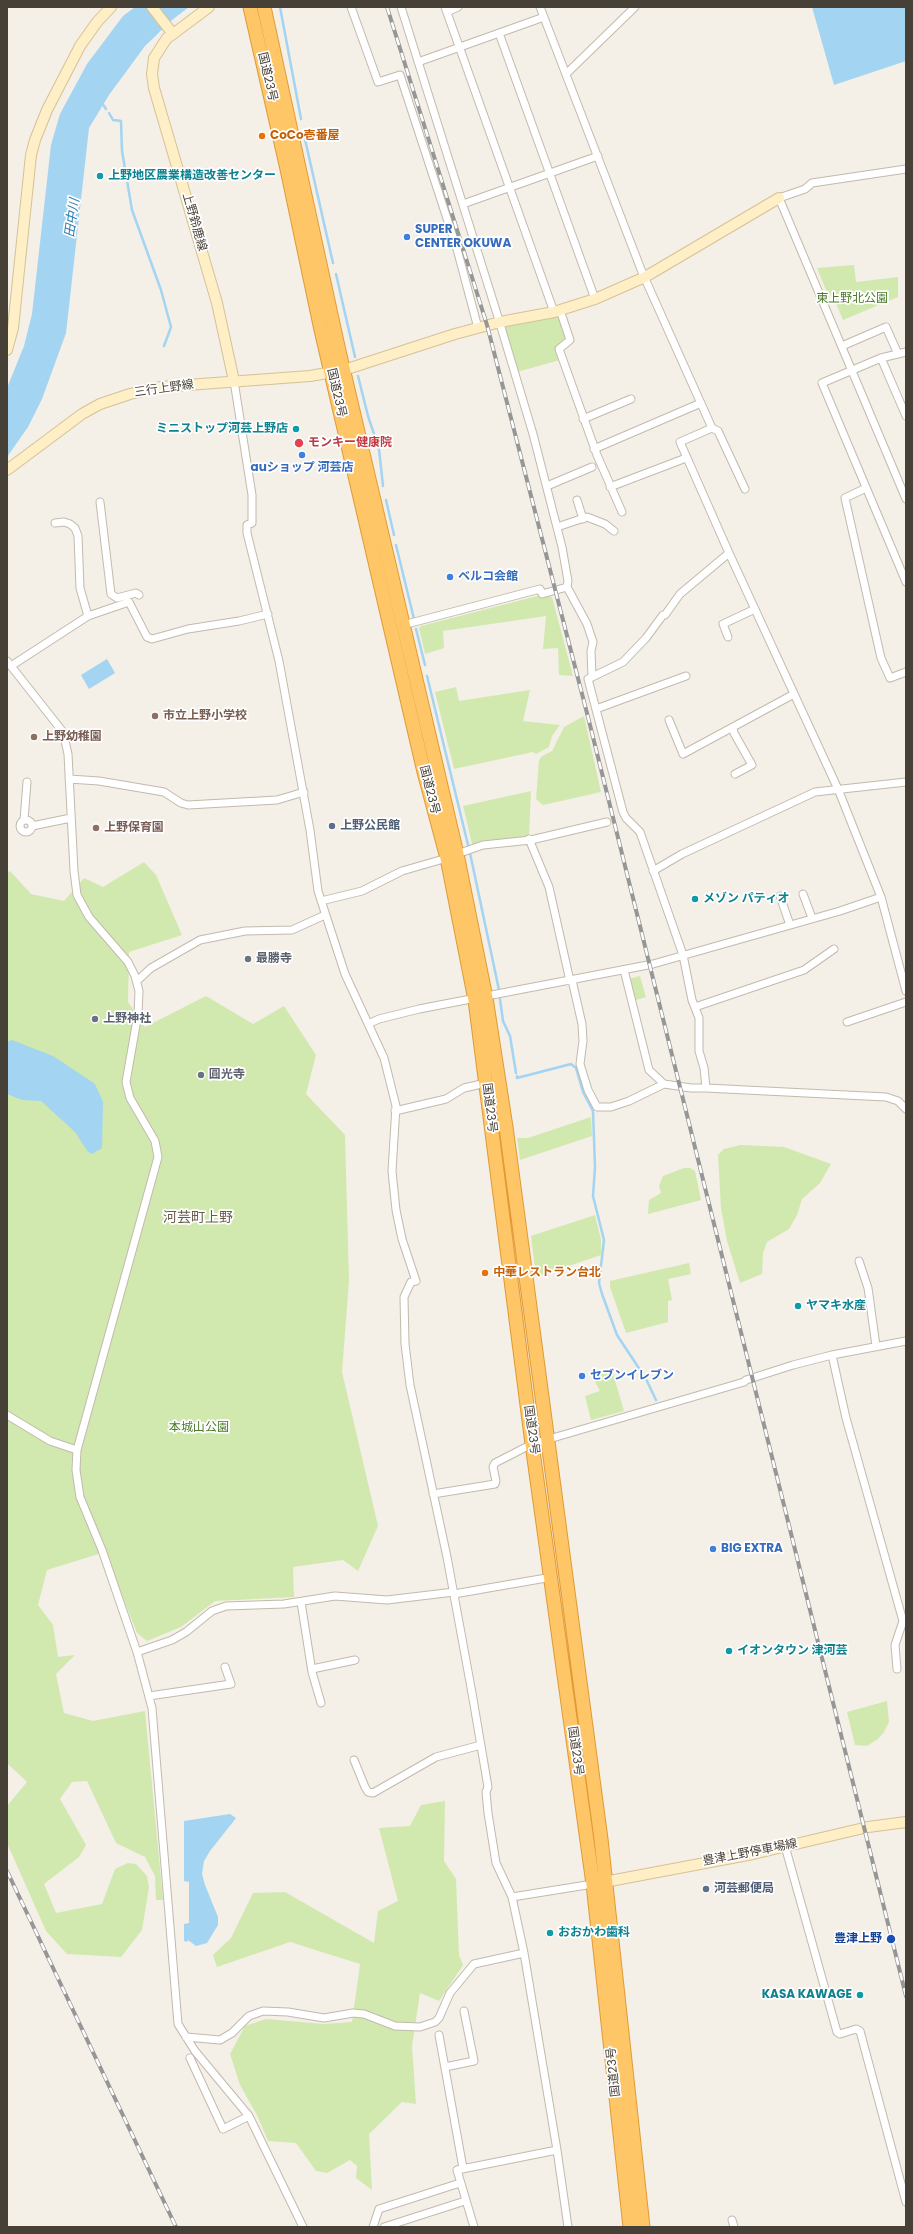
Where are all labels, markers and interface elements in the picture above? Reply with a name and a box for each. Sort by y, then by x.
street label: 国道23号 [254,51,280,103]
place label: CoCo壱番屋 [270,129,340,143]
marker: CoCo壱番屋 [257,131,267,141]
place label: 上野地区農業構造改善センター [108,169,276,183]
marker: 上野地区農業構造改善センター [95,171,105,181]
street label: 上野鈴鹿線 [179,191,209,253]
water label: 田中川 [63,198,83,238]
place label: SUPER CENTER OKUWA [415,223,511,251]
marker: SUPER CENTER OKUWA [402,232,412,242]
park label: 東上野北公園 [816,292,888,306]
street label: 国道23号 [323,367,349,419]
street label: 三行上野線 [133,378,195,400]
place label: ミニストップ河芸上野店 [156,422,288,436]
marker: ミニストップ河芸上野店 [291,424,301,434]
place label: モンキー健康院 [308,436,392,450]
marker: モンキー健康院 [293,437,305,449]
marker: auショップ 河芸店 [297,450,307,460]
place label: auショップ 河芸店 [251,461,353,475]
place label: ベルコ会館 [458,570,518,584]
marker: ベルコ会館 [445,572,455,582]
place label: 市立上野小学校 [163,709,247,723]
marker: 市立上野小学校 [150,711,160,721]
place label: 上野幼稚園 [42,730,102,744]
marker: 上野幼稚園 [29,732,39,742]
street label: 国道23号 [416,764,442,816]
place label: 上野公民館 [340,819,400,833]
place label: 上野保育園 [104,821,164,835]
marker: 上野公民館 [327,821,337,831]
marker: 上野保育園 [91,823,101,833]
place label: メゾン パティオ [703,892,790,906]
marker: メゾン パティオ [690,894,700,904]
place label: 最勝寺 [256,952,292,966]
marker: 最勝寺 [243,954,253,964]
place label: 上野神社 [103,1012,151,1026]
marker: 上野神社 [90,1014,100,1024]
place label: 圓光寺 [209,1068,245,1082]
marker: 圓光寺 [196,1070,206,1080]
street label: 国道23号 [479,1082,499,1134]
district label: 河芸町上野 [163,1210,233,1226]
place label: 中華レストラン台北 [493,1266,601,1280]
marker: 中華レストラン台北 [480,1268,490,1278]
place label: ヤマキ水産 [806,1299,866,1313]
marker: ヤマキ水産 [793,1301,803,1311]
place label: セブンイレブン [590,1369,674,1383]
marker: セブンイレブン [577,1371,587,1381]
street label: 国道23号 [520,1404,542,1456]
park label: 本城山公園 [169,1421,229,1435]
place label: BIG EXTRA [721,1542,783,1556]
marker: BIG EXTRA [708,1544,718,1554]
place label: イオンタウン 津河芸 [737,1644,848,1658]
marker: イオンタウン 津河芸 [724,1646,734,1656]
street label: 国道23号 [564,1725,586,1777]
street label: 豊津上野停車場線 [702,1837,798,1869]
place label: 河芸郵便局 [714,1882,774,1896]
marker: 河芸郵便局 [701,1884,711,1894]
place label: おおかわ歯科 [558,1926,630,1940]
marker: おおかわ歯科 [545,1928,555,1938]
place label: 豊津上野 [834,1932,882,1946]
marker: 豊津上野 [885,1933,897,1945]
place label: KASA KAWAGE [762,1988,852,2002]
marker: KASA KAWAGE [855,1990,865,2000]
street label: 国道23号 [604,2046,624,2098]

